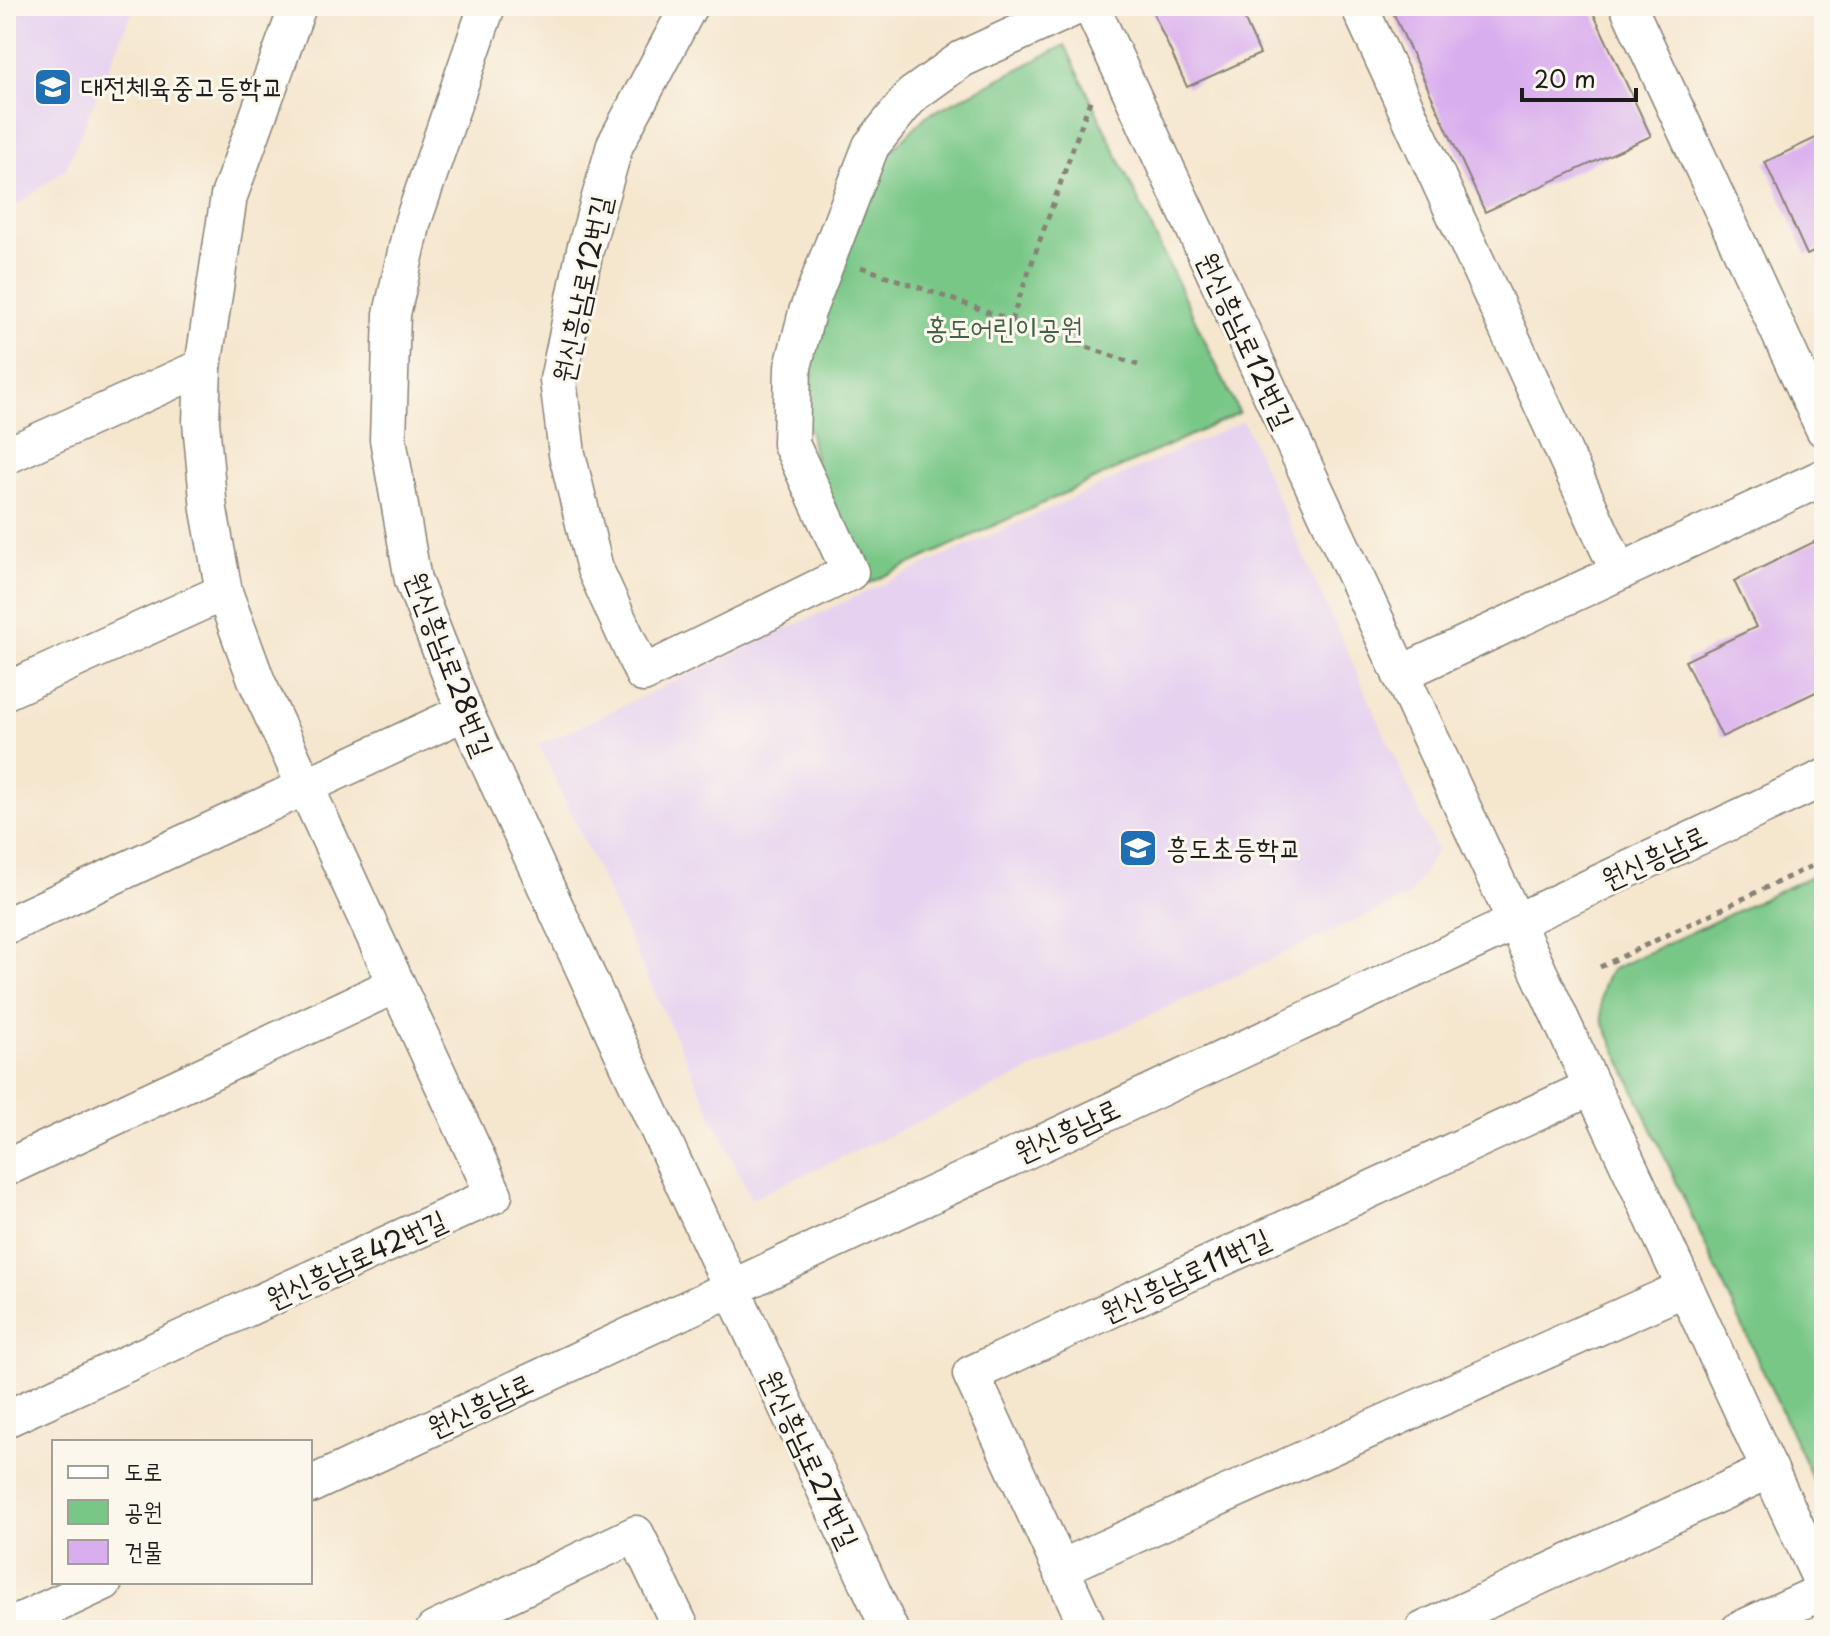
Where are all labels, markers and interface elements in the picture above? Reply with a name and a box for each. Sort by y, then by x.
scale bar [1522,52,1636,102]
text: 20 m [1534,60,1596,96]
place label: 대전체육중고등학교 [81,64,284,107]
school or university icon: 대전체육중고등학교 [32,66,74,108]
street label: 원신흥남로12번길 [540,191,621,386]
street label: 원신흥남로12번길 [1188,244,1307,435]
park label: 홍도어린이공원 [925,305,1083,348]
street label: 원신흥남로28번길 [396,565,506,762]
street label: 원신흥남로 [1593,812,1714,899]
place label: 흥도초등학교 [1166,825,1301,868]
school or university icon: 흥도초등학교 [1117,827,1159,869]
street label: 원신흥남로 [1006,1085,1127,1172]
street label: 원신흥남로42번길 [258,1197,453,1318]
street label: 원신흥남로11번길 [1092,1216,1276,1332]
street label: 원신흥남로 [419,1360,540,1447]
street label: 원신흥남로27번길 [751,1362,872,1555]
legend [52,1440,312,1584]
text: 도로 [124,1452,163,1488]
text: 공원 [124,1492,163,1528]
text: 건물 [124,1532,163,1568]

